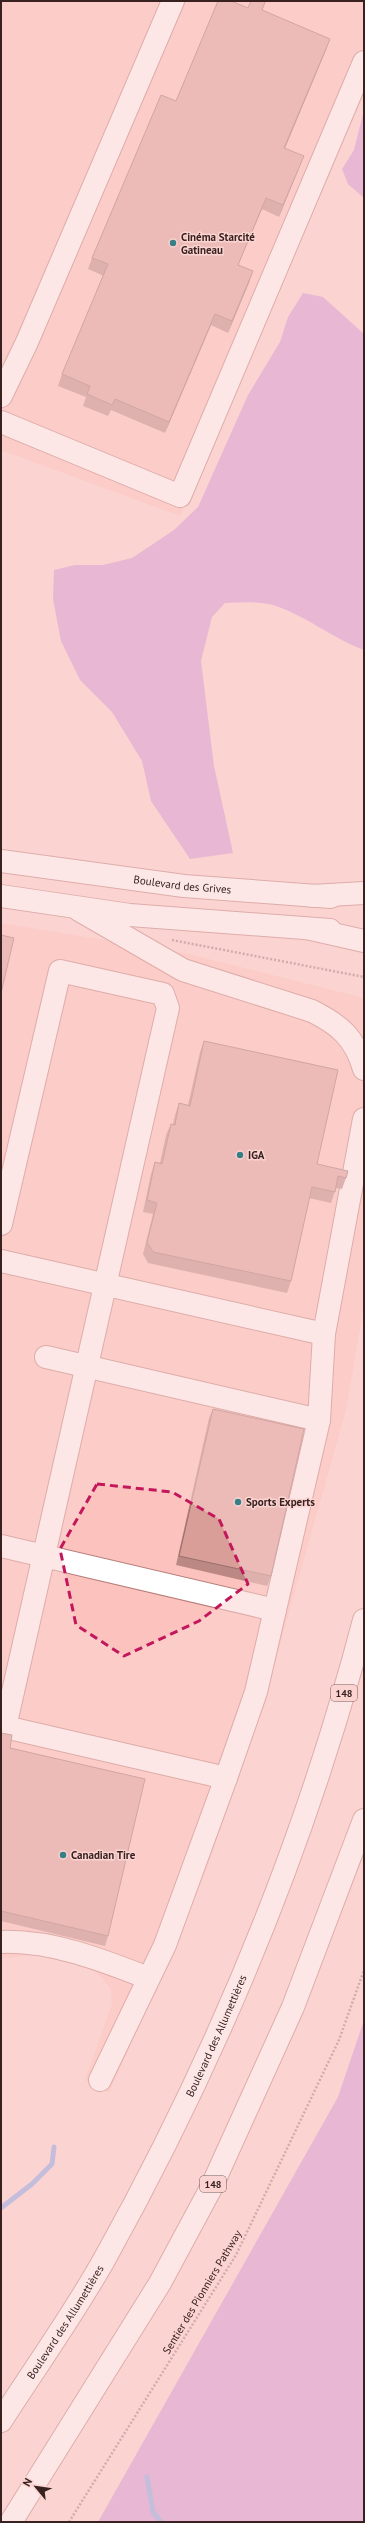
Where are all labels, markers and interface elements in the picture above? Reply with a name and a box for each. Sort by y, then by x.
place label: Cinéma Starcité Gatineau [181,230,255,257]
marker: Cinéma Starcité Gatineau [168,238,178,248]
street label: Boulevard des Grives [133,872,232,897]
place label: IGA [248,1148,265,1162]
marker: IGA [235,1150,245,1160]
place label: Sports Experts [246,1495,315,1509]
marker: Sports Experts [233,1497,243,1507]
road number: 148 [331,1685,357,1701]
place label: Canadian Tire [71,1848,136,1862]
marker: Canadian Tire [58,1850,68,1860]
street label: Boulevard des Allumettières [183,1972,250,2099]
road number: 148 [200,2176,226,2192]
street label: Sentier des Pionniers Pathway [159,2227,245,2356]
street label: Boulevard des Allumettières [24,2262,107,2382]
north arrow [16,2467,56,2507]
text: N [19,2476,35,2489]

